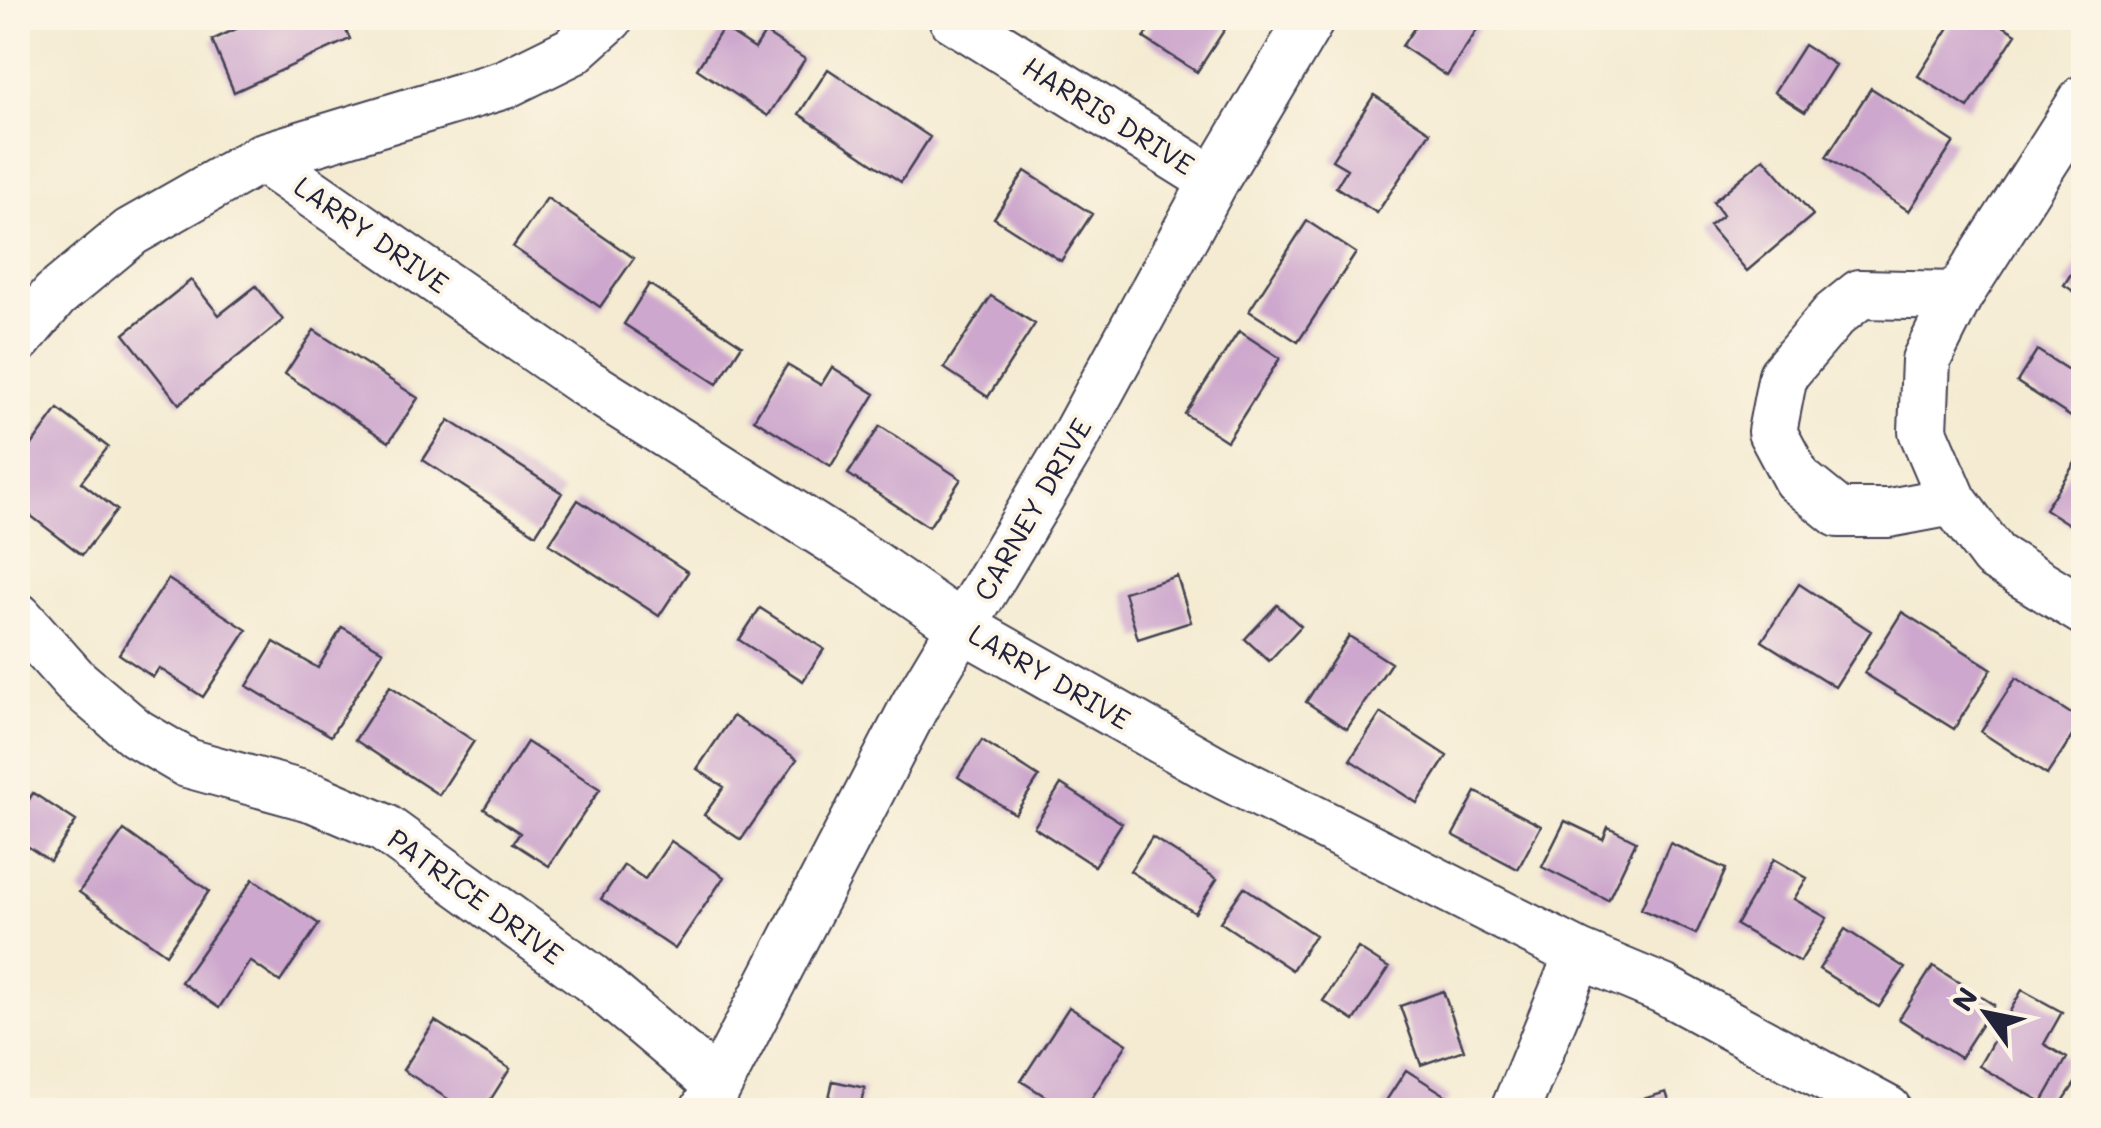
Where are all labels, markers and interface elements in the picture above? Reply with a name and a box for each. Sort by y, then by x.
street label: HARRIS DRIVE [1016,48,1202,182]
street label: LARRY DRIVE [288,167,456,301]
street label: CARNEY DRIVE [965,411,1099,607]
street label: LARRY DRIVE [963,615,1137,737]
street label: PATRICE DRIVE [381,820,571,972]
north arrow [1936,963,2036,1063]
text: N [1943,980,1985,1018]

